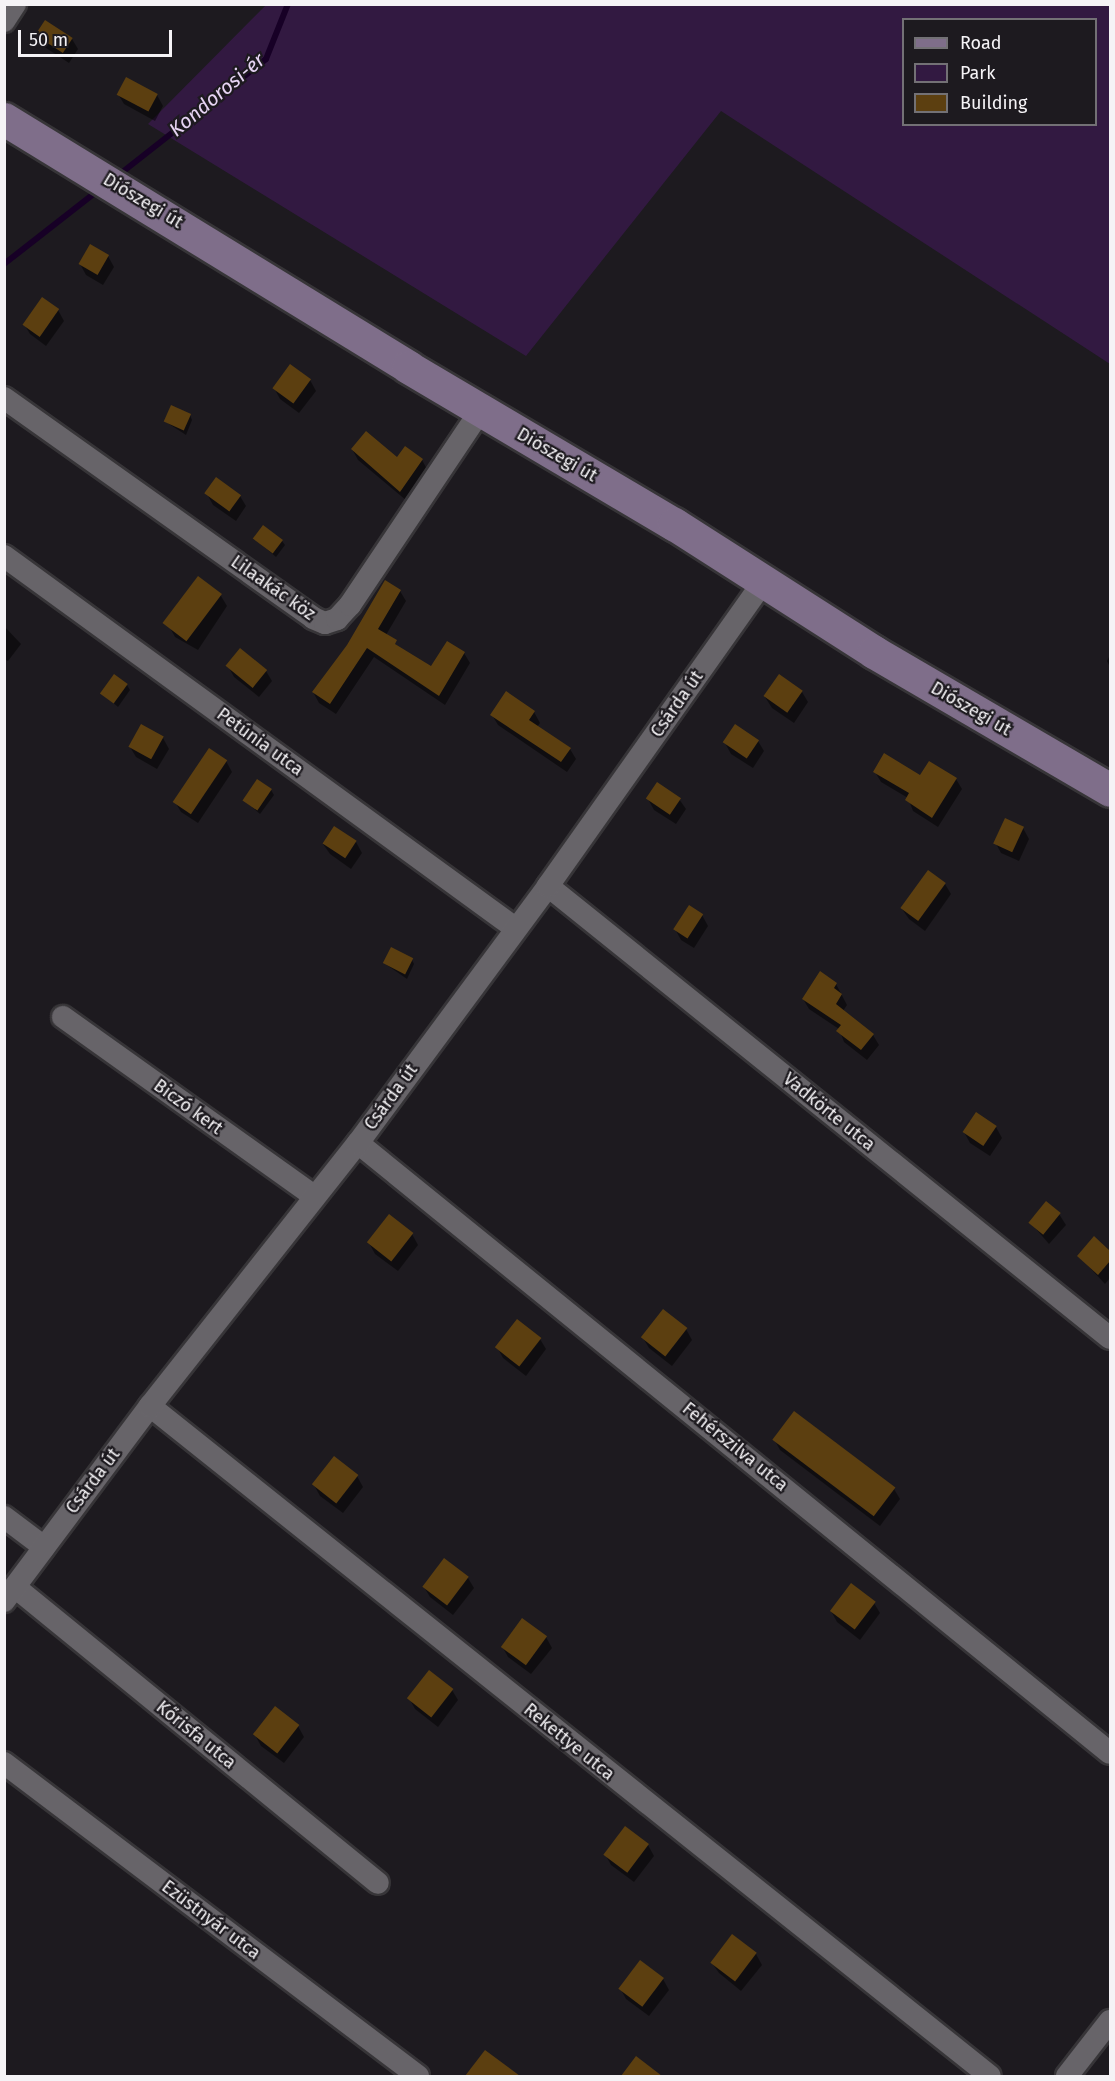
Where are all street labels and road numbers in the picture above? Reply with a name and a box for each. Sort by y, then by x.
street label: Diószegi út [99,169,187,233]
street label: Diószegi út [513,423,601,487]
street label: Lilaakác köz [227,551,319,625]
street label: Csárda út [646,666,708,742]
street label: Diószegi út [927,677,1015,741]
street label: Petúnia utca [212,703,308,781]
street label: Csárda út [360,1060,422,1134]
street label: Vadkörte utca [779,1068,879,1156]
street label: Biczó kert [149,1075,227,1139]
street label: Fehérszilva utca [678,1398,792,1496]
street label: Csárda út [61,1444,125,1518]
street label: Kőrisfa utca [152,1696,240,1774]
street label: Rekettye utca [519,1699,619,1785]
street label: Ezüstnyár utca [157,1876,265,1964]

